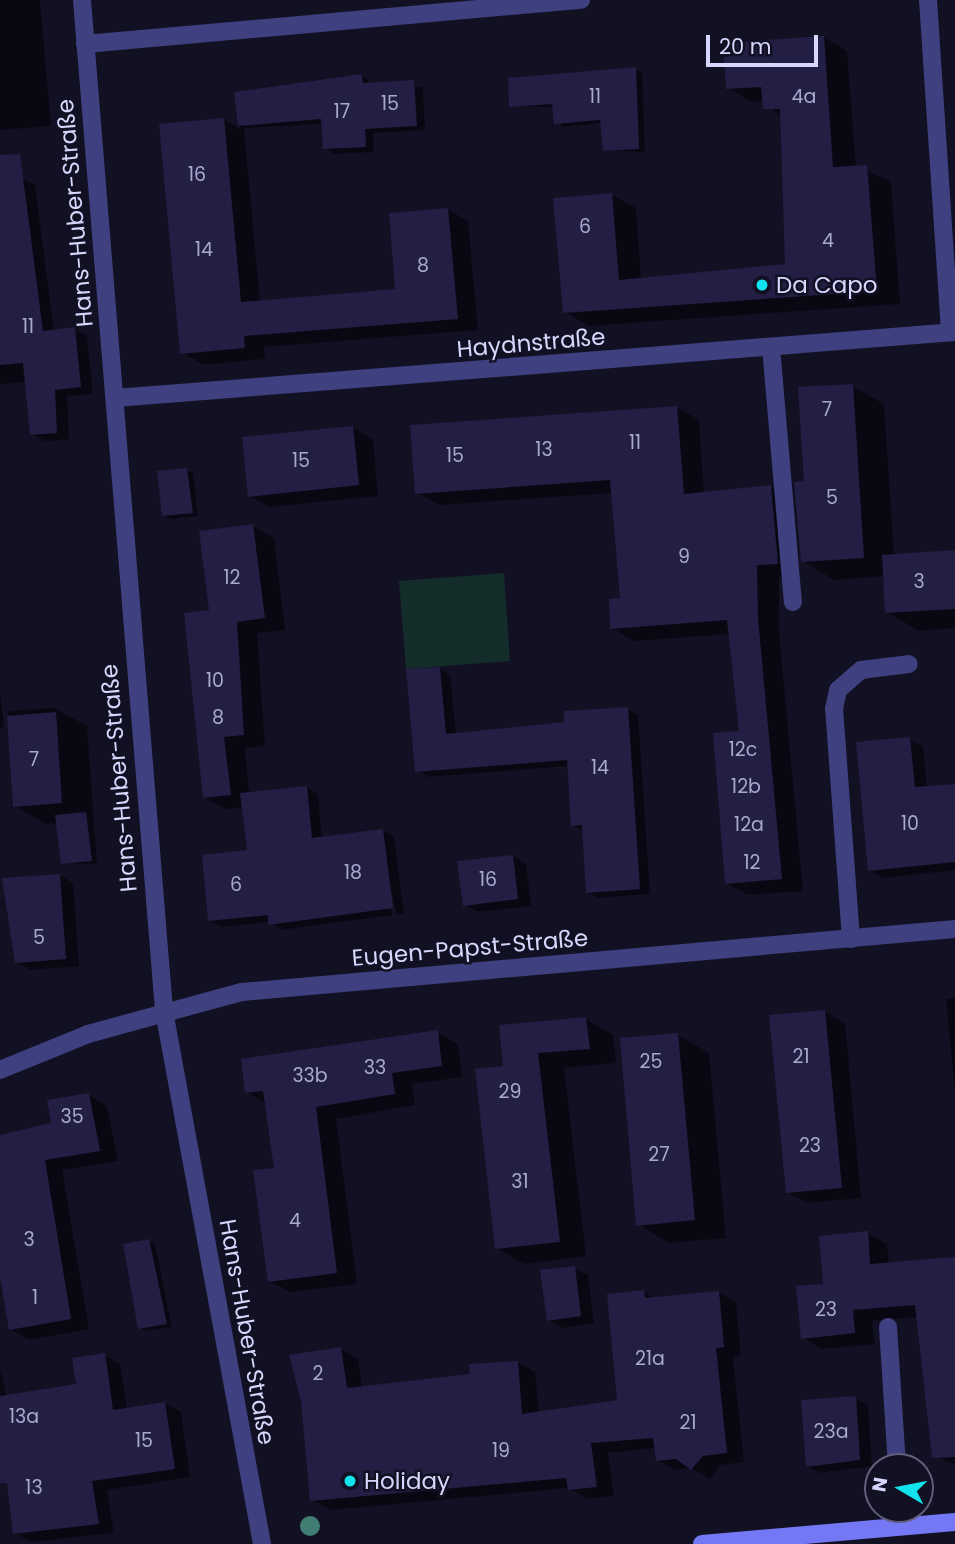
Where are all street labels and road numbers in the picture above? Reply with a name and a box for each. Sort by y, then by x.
street label: Hans-Huber-Straße [51,98,99,328]
street label: Haydnstraße [456,323,606,363]
street label: Hans-Huber-Straße [95,663,143,893]
street label: Eugen-Papst-Straße [351,924,589,972]
street label: Hans-Huber-Straße [214,1217,280,1447]

